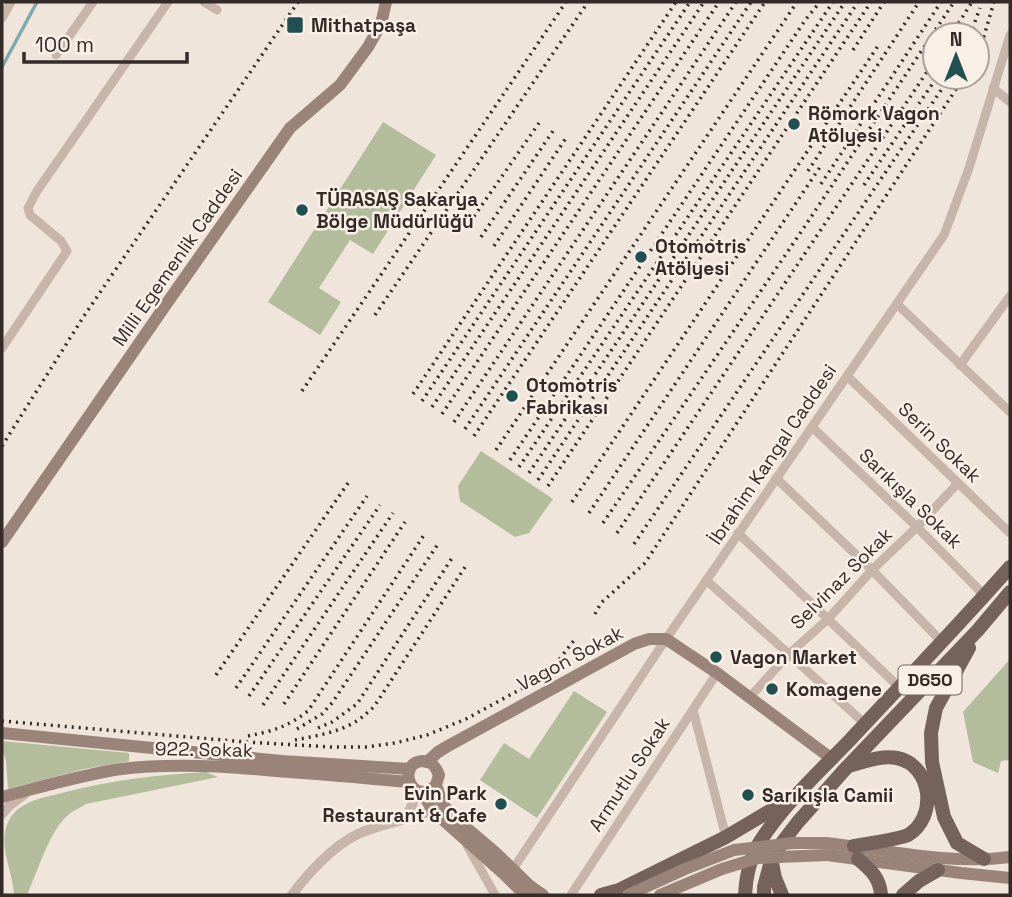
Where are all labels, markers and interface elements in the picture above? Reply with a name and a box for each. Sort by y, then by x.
place label: Mithatpaşa [311,13,416,38]
marker: Mithatpaşa [285,15,305,35]
scale bar [24,21,187,65]
north arrow [921,21,991,91]
text: N [950,27,962,52]
text: 100 m [35,31,94,58]
place label: Römork Vagon Atölyesi [808,101,940,148]
marker: Römork Vagon Atölyesi [786,116,802,132]
street label: Milli Egemenlik Caddesi [107,164,248,351]
place label: TÜRASAŞ Sakarya Bölge Müdürlüğü [316,187,478,234]
marker: TÜRASAŞ Sakarya Bölge Müdürlüğü [294,202,310,218]
place label: Otomotris Atölyesi [655,234,747,281]
marker: Otomotris Atölyesi [633,249,649,265]
street label: İbrahim Kangal Caddesi [703,359,842,549]
place label: Otomotris Fabrikası [526,373,618,420]
marker: Otomotris Fabrikası [504,388,520,404]
street label: Serin Sokak [893,397,986,488]
street label: Sarıkışla Sokak [854,443,968,554]
street label: Selvinaz Sokak [785,522,898,635]
street label: Vagon Sokak [513,620,628,697]
place label: Vagon Market [730,645,857,670]
marker: Vagon Market [708,649,724,665]
road number: D650 [898,666,962,694]
place label: Komagene [786,677,882,702]
marker: Komagene [764,681,780,697]
street label: Armutlu Sokak [583,712,676,836]
street label: 922. Sokak [155,736,253,763]
place label: Evin Park Restaurant & Cafe [322,781,487,828]
place label: Sarıkışla Camii [762,783,893,808]
marker: Sarıkışla Camii [740,787,756,803]
marker: Evin Park Restaurant & Cafe [493,796,509,812]

